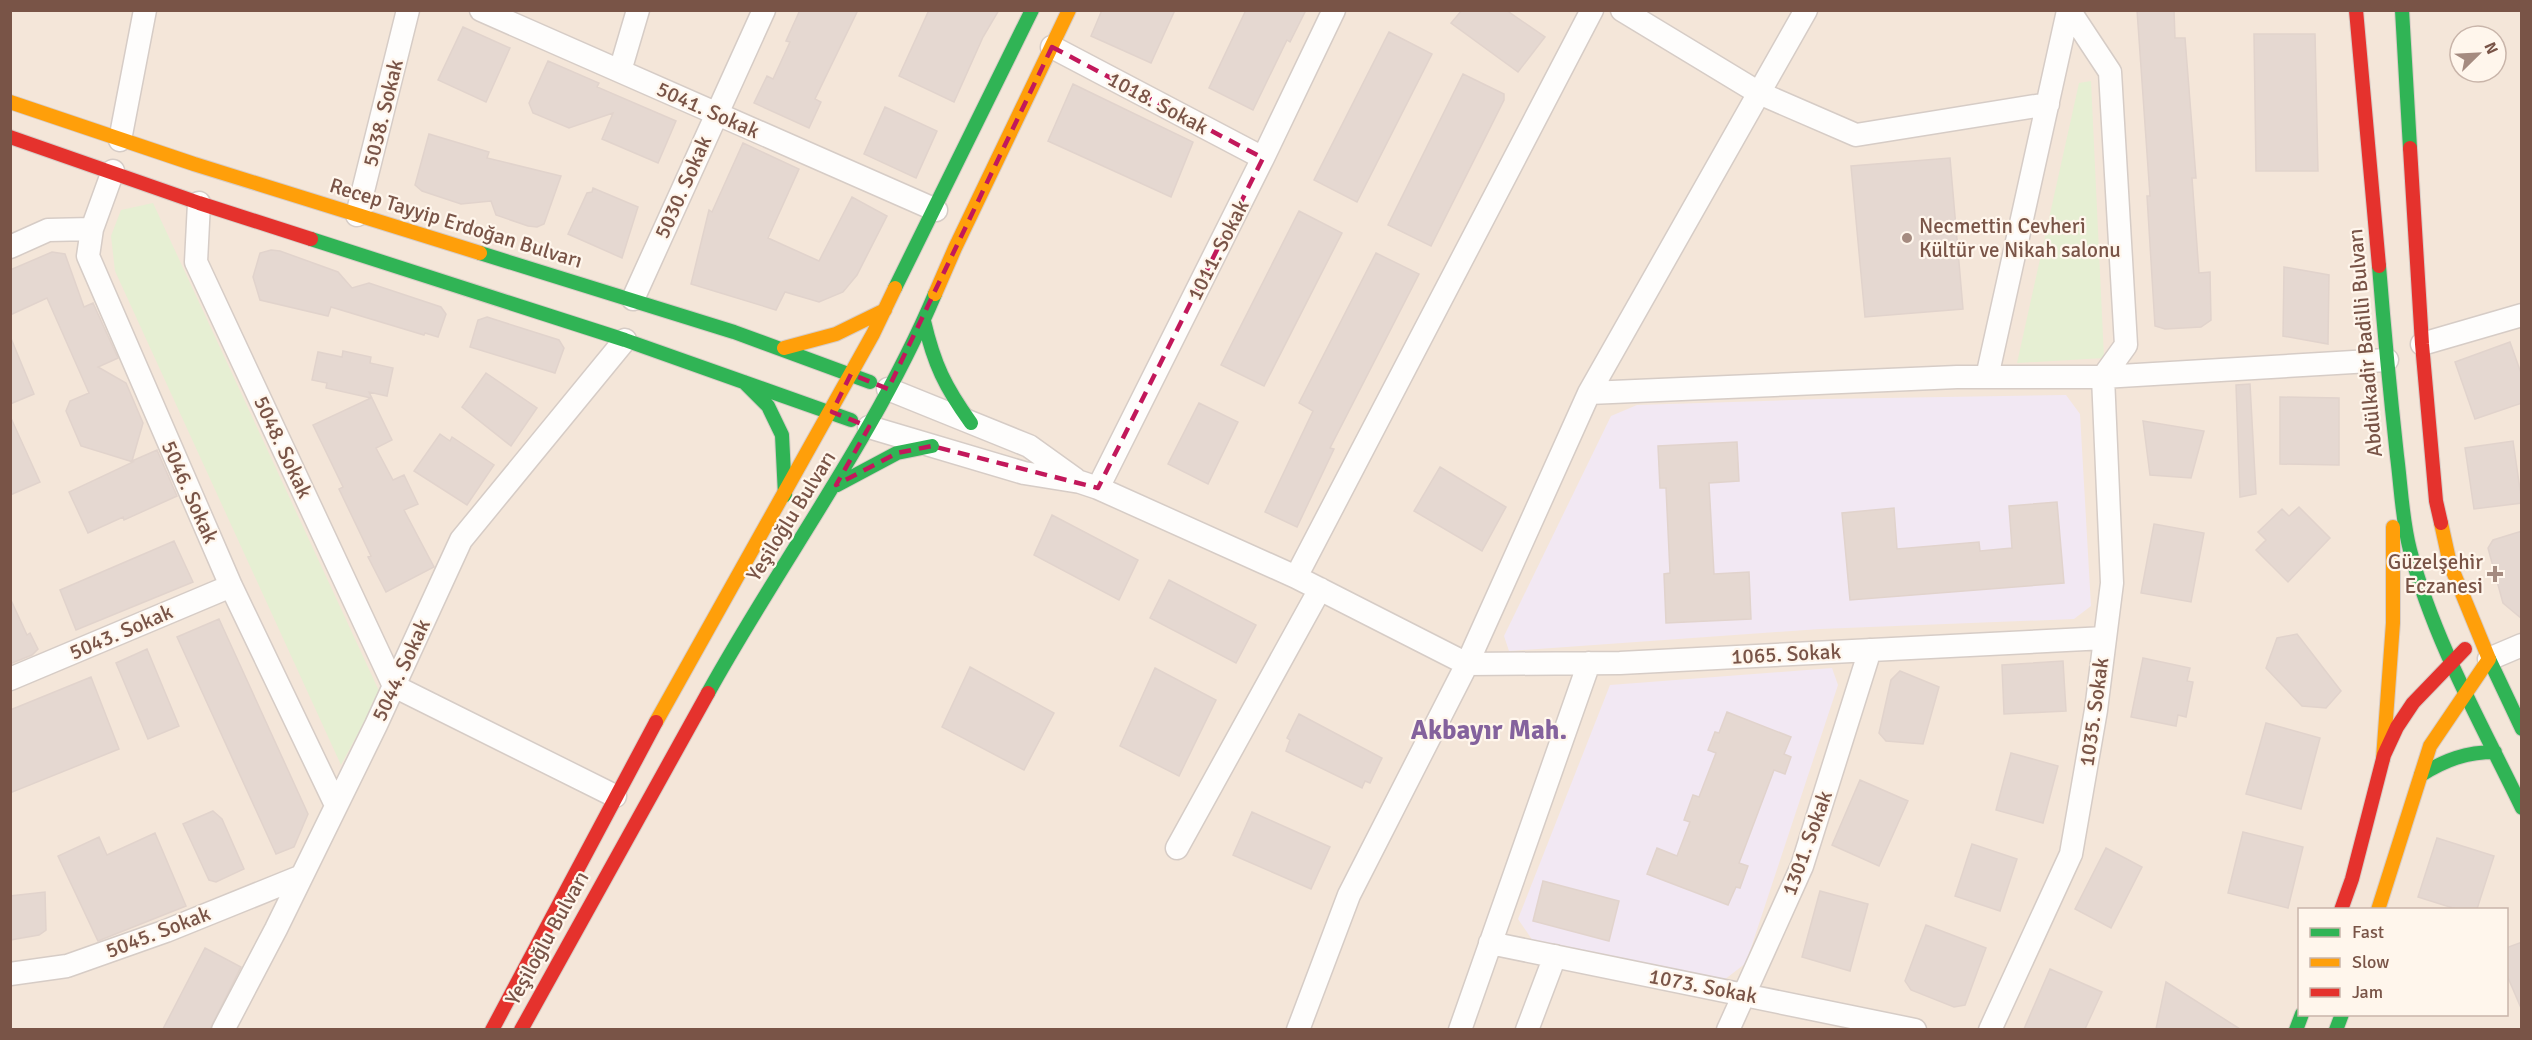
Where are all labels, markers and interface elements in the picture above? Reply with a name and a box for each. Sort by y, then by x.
north arrow [2448,24,2508,84]
text: N [2479,39,2502,57]
street label: 5038. Sokak [357,56,409,169]
street label: 1018. Sokak [1103,66,1213,140]
street label: 5041. Sokak [653,76,764,144]
street label: 5030. Sokak [649,131,717,242]
street label: Recep Tayyip Erdoğan Bulvarı [327,172,585,274]
street label: 1011. Sokak [1181,195,1255,305]
place label: Necmettin Cevheri Kültür ve Nikah salonu [1919,213,2121,263]
street label: Abdülkadir Badilli Bulvarı [2342,228,2388,458]
marker: Necmettin Cevheri Kültür ve Nikah salonu [1900,231,1914,245]
street label: 5048. Sokak [248,392,318,503]
street label: 5046. Sokak [156,437,224,548]
street label: Yeşiloğlu Bulvarı [741,446,841,586]
place label: Güzelşehir Eczanesi [2388,549,2483,599]
marker: Güzelşehir Eczanesi [2488,567,2502,581]
street label: 5043. Sokak [65,598,177,665]
street label: 5044. Sokak [366,614,436,725]
street label: 1065. Sokak [1730,638,1842,670]
street label: 1035. Sokak [2073,655,2115,768]
district label: Akbayır Mah. [1411,714,1567,747]
street label: 1301. Sokak [1776,787,1838,899]
street label: Yeşiloğlu Bulvarı [500,867,594,1009]
street label: 5045. Sokak [102,900,214,964]
legend [2298,908,2508,1016]
text: Fast [2352,921,2384,943]
text: Slow [2352,951,2389,973]
street label: 1073. Sokak [1647,963,1760,1009]
text: Jam [2352,981,2383,1003]

